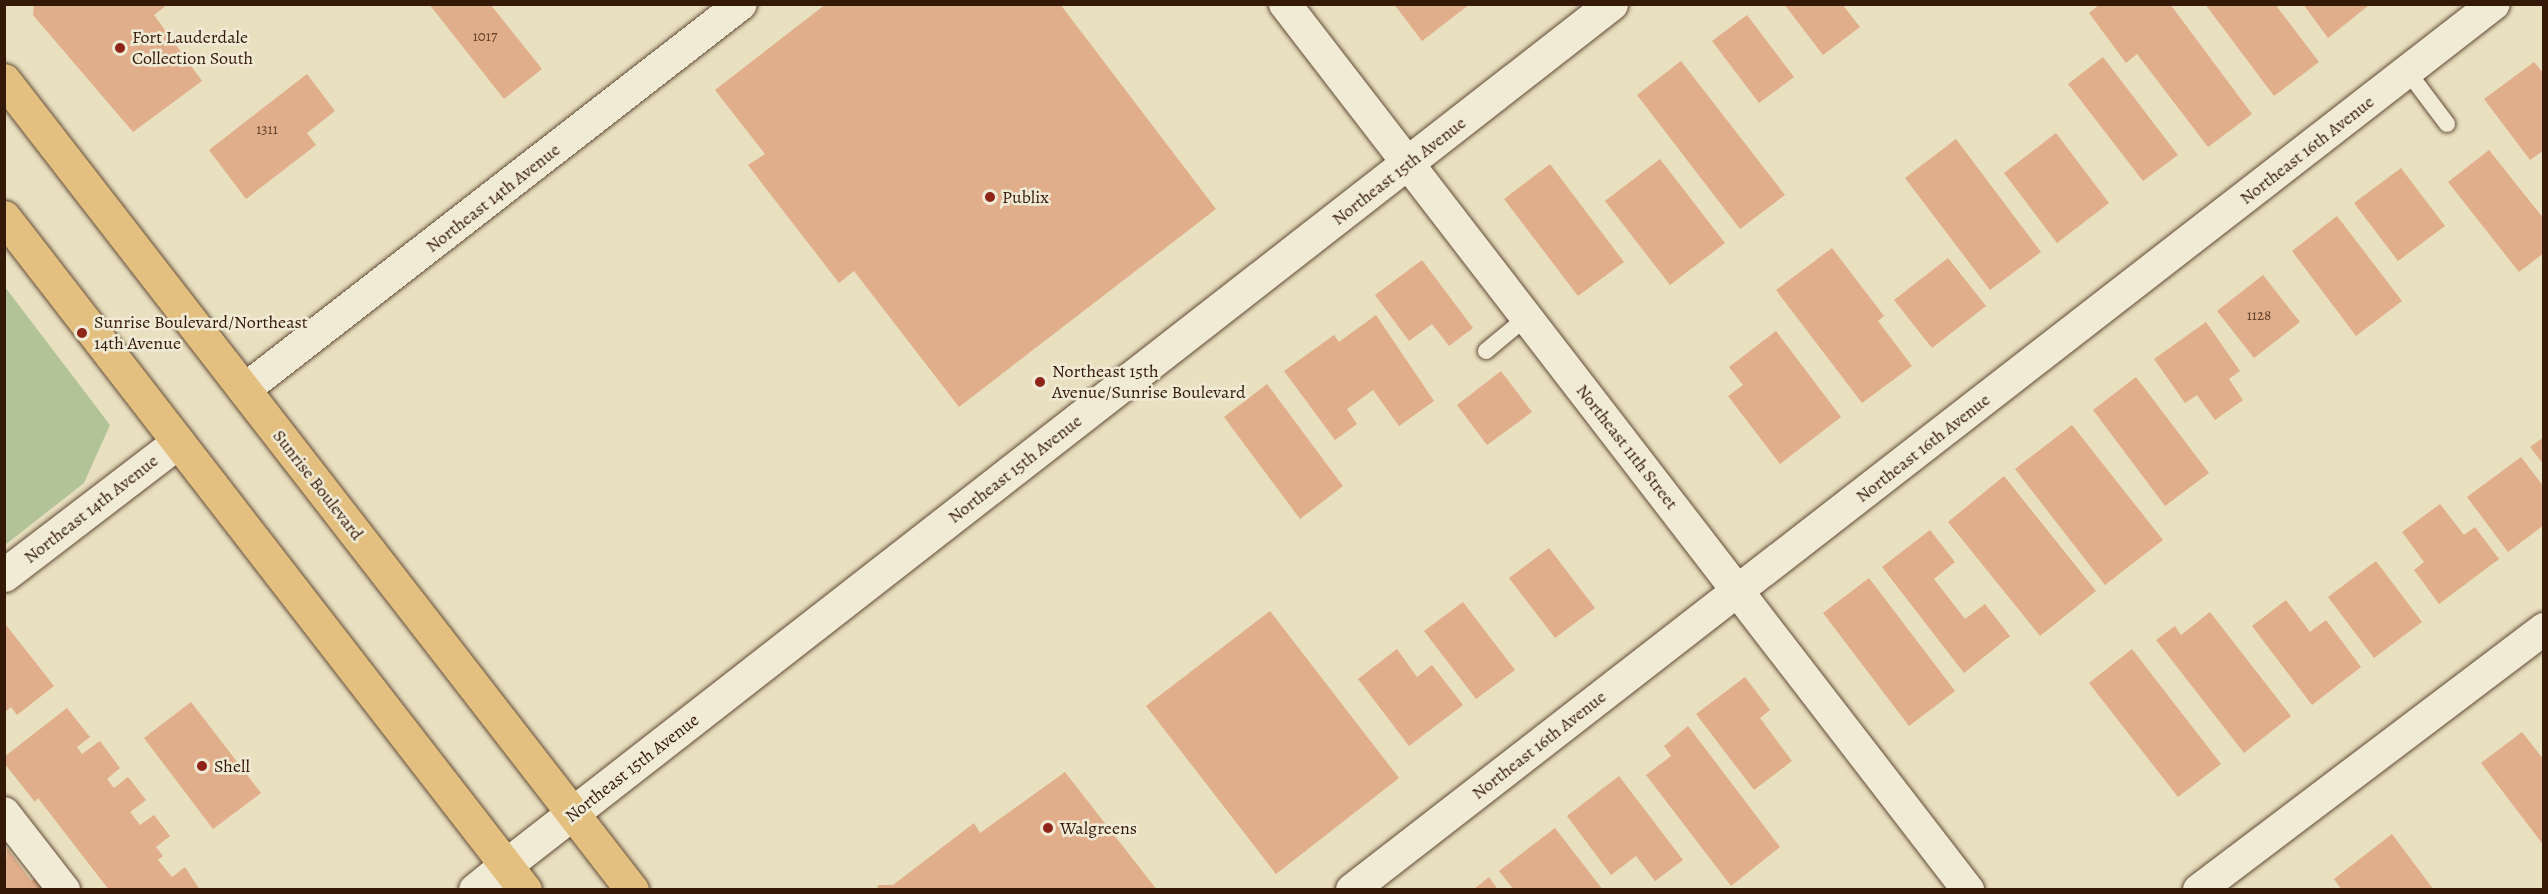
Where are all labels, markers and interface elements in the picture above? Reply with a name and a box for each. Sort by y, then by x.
place label: Fort Lauderdale Collection South [132,27,253,70]
house number: 1017 [473,28,497,46]
marker: Fort Lauderdale Collection South [113,41,127,55]
street label: Northeast 16th Avenue [2236,91,2378,209]
street label: Northeast 15th Avenue [1328,112,1470,230]
house number: 1311 [256,121,278,139]
street label: Northeast 14th Avenue [422,139,564,257]
place label: Publix [1002,186,1049,208]
marker: Publix [983,190,997,204]
house number: 1128 [2247,307,2271,325]
place label: Sunrise Boulevard/Northeast 14th Avenue [94,312,308,354]
marker: Sunrise Boulevard/Northeast 14th Avenue [75,326,89,340]
place label: Northeast 15th Avenue/Sunrise Boulevard [1052,361,1246,404]
marker: Northeast 15th Avenue/Sunrise Boulevard [1033,375,1047,389]
street label: Northeast 11th Street [1571,380,1683,514]
street label: Northeast 16th Avenue [1852,389,1994,507]
street label: Northeast 15th Avenue [944,410,1086,528]
street label: Sunrise Boulevard [268,425,368,545]
street label: Northeast 14th Avenue [20,450,162,568]
street label: Northeast 16th Avenue [1468,686,1610,804]
street label: Northeast 15th Avenue [561,709,703,827]
place label: Shell [214,755,250,777]
marker: Shell [195,759,209,773]
place label: Walgreens [1060,817,1137,839]
marker: Walgreens [1041,821,1055,835]

